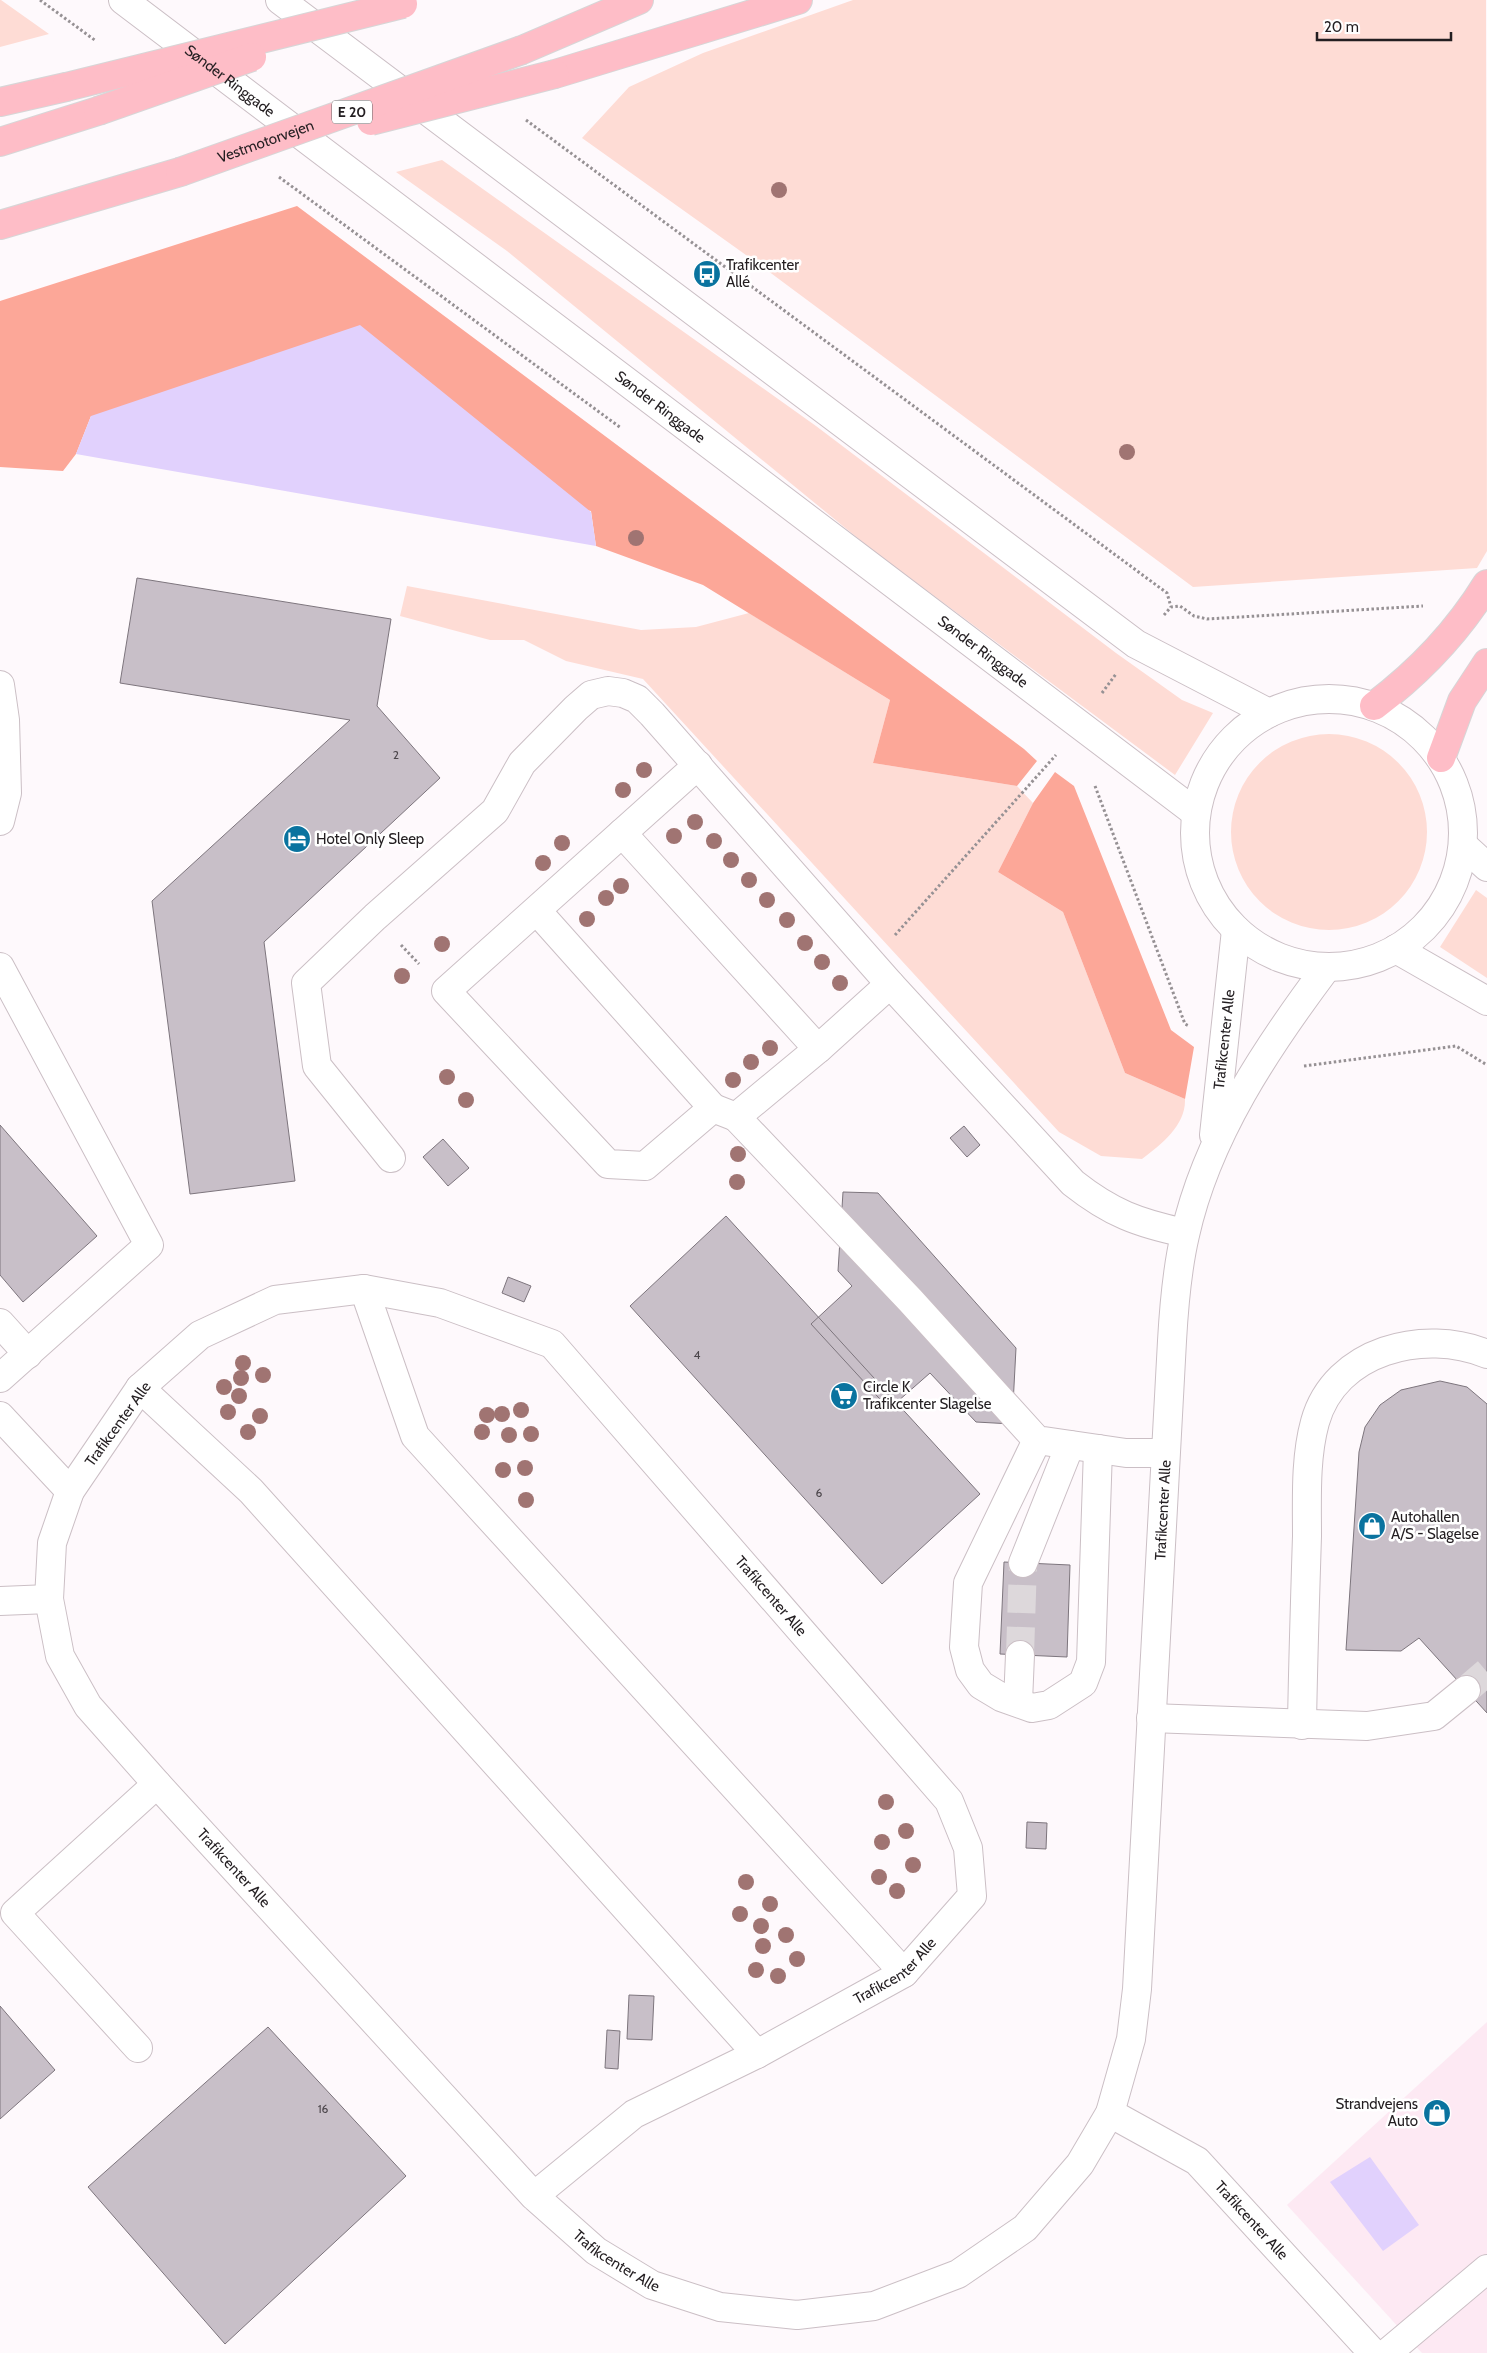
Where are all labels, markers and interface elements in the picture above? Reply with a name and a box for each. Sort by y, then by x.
scale bar [1317,10,1451,42]
text: 20 m [1324,18,1359,36]
street label: Sønder Ringgade [181,41,279,121]
road number: E 20 [332,100,372,124]
street label: Vestmotorvejen [215,116,316,167]
place label: Trafikcenter Allé [726,256,799,291]
bus stop icon: Trafikcenter Allé [692,259,722,289]
street label: Sønder Ringgade [612,367,709,447]
street label: Sønder Ringgade [934,612,1032,692]
house number: 2 [393,747,399,762]
hotel icon: Hotel Only Sleep [282,824,312,854]
place label: Hotel Only Sleep [316,830,424,848]
street label: Trafikcenter Alle [1210,988,1239,1090]
house number: 4 [694,1347,701,1362]
street label: Trafikcenter Alle [81,1378,155,1470]
place label: Circle K Trafikcenter Slagelse [863,1378,992,1413]
supermarket icon: Circle K Trafikcenter Slagelse [829,1381,859,1411]
street label: Trafikcenter Alle [1151,1459,1175,1561]
house number: 6 [816,1485,823,1500]
place label: Autohallen A/S - Slagelse [1391,1508,1479,1543]
shop icon: Autohallen A/S - Slagelse [1357,1511,1387,1541]
street label: Trafikcenter Alle [731,1552,811,1640]
street label: Trafikcenter Alle [193,1825,275,1911]
street label: Trafikcenter Alle [850,1934,940,2008]
place label: Strandvejens Auto [1335,2095,1418,2130]
shop icon: Strandvejens Auto [1422,2098,1452,2128]
house number: 16 [318,2101,329,2116]
street label: Trafikcenter Alle [1211,2177,1292,2264]
street label: Trafikcenter Alle [569,2226,662,2296]

